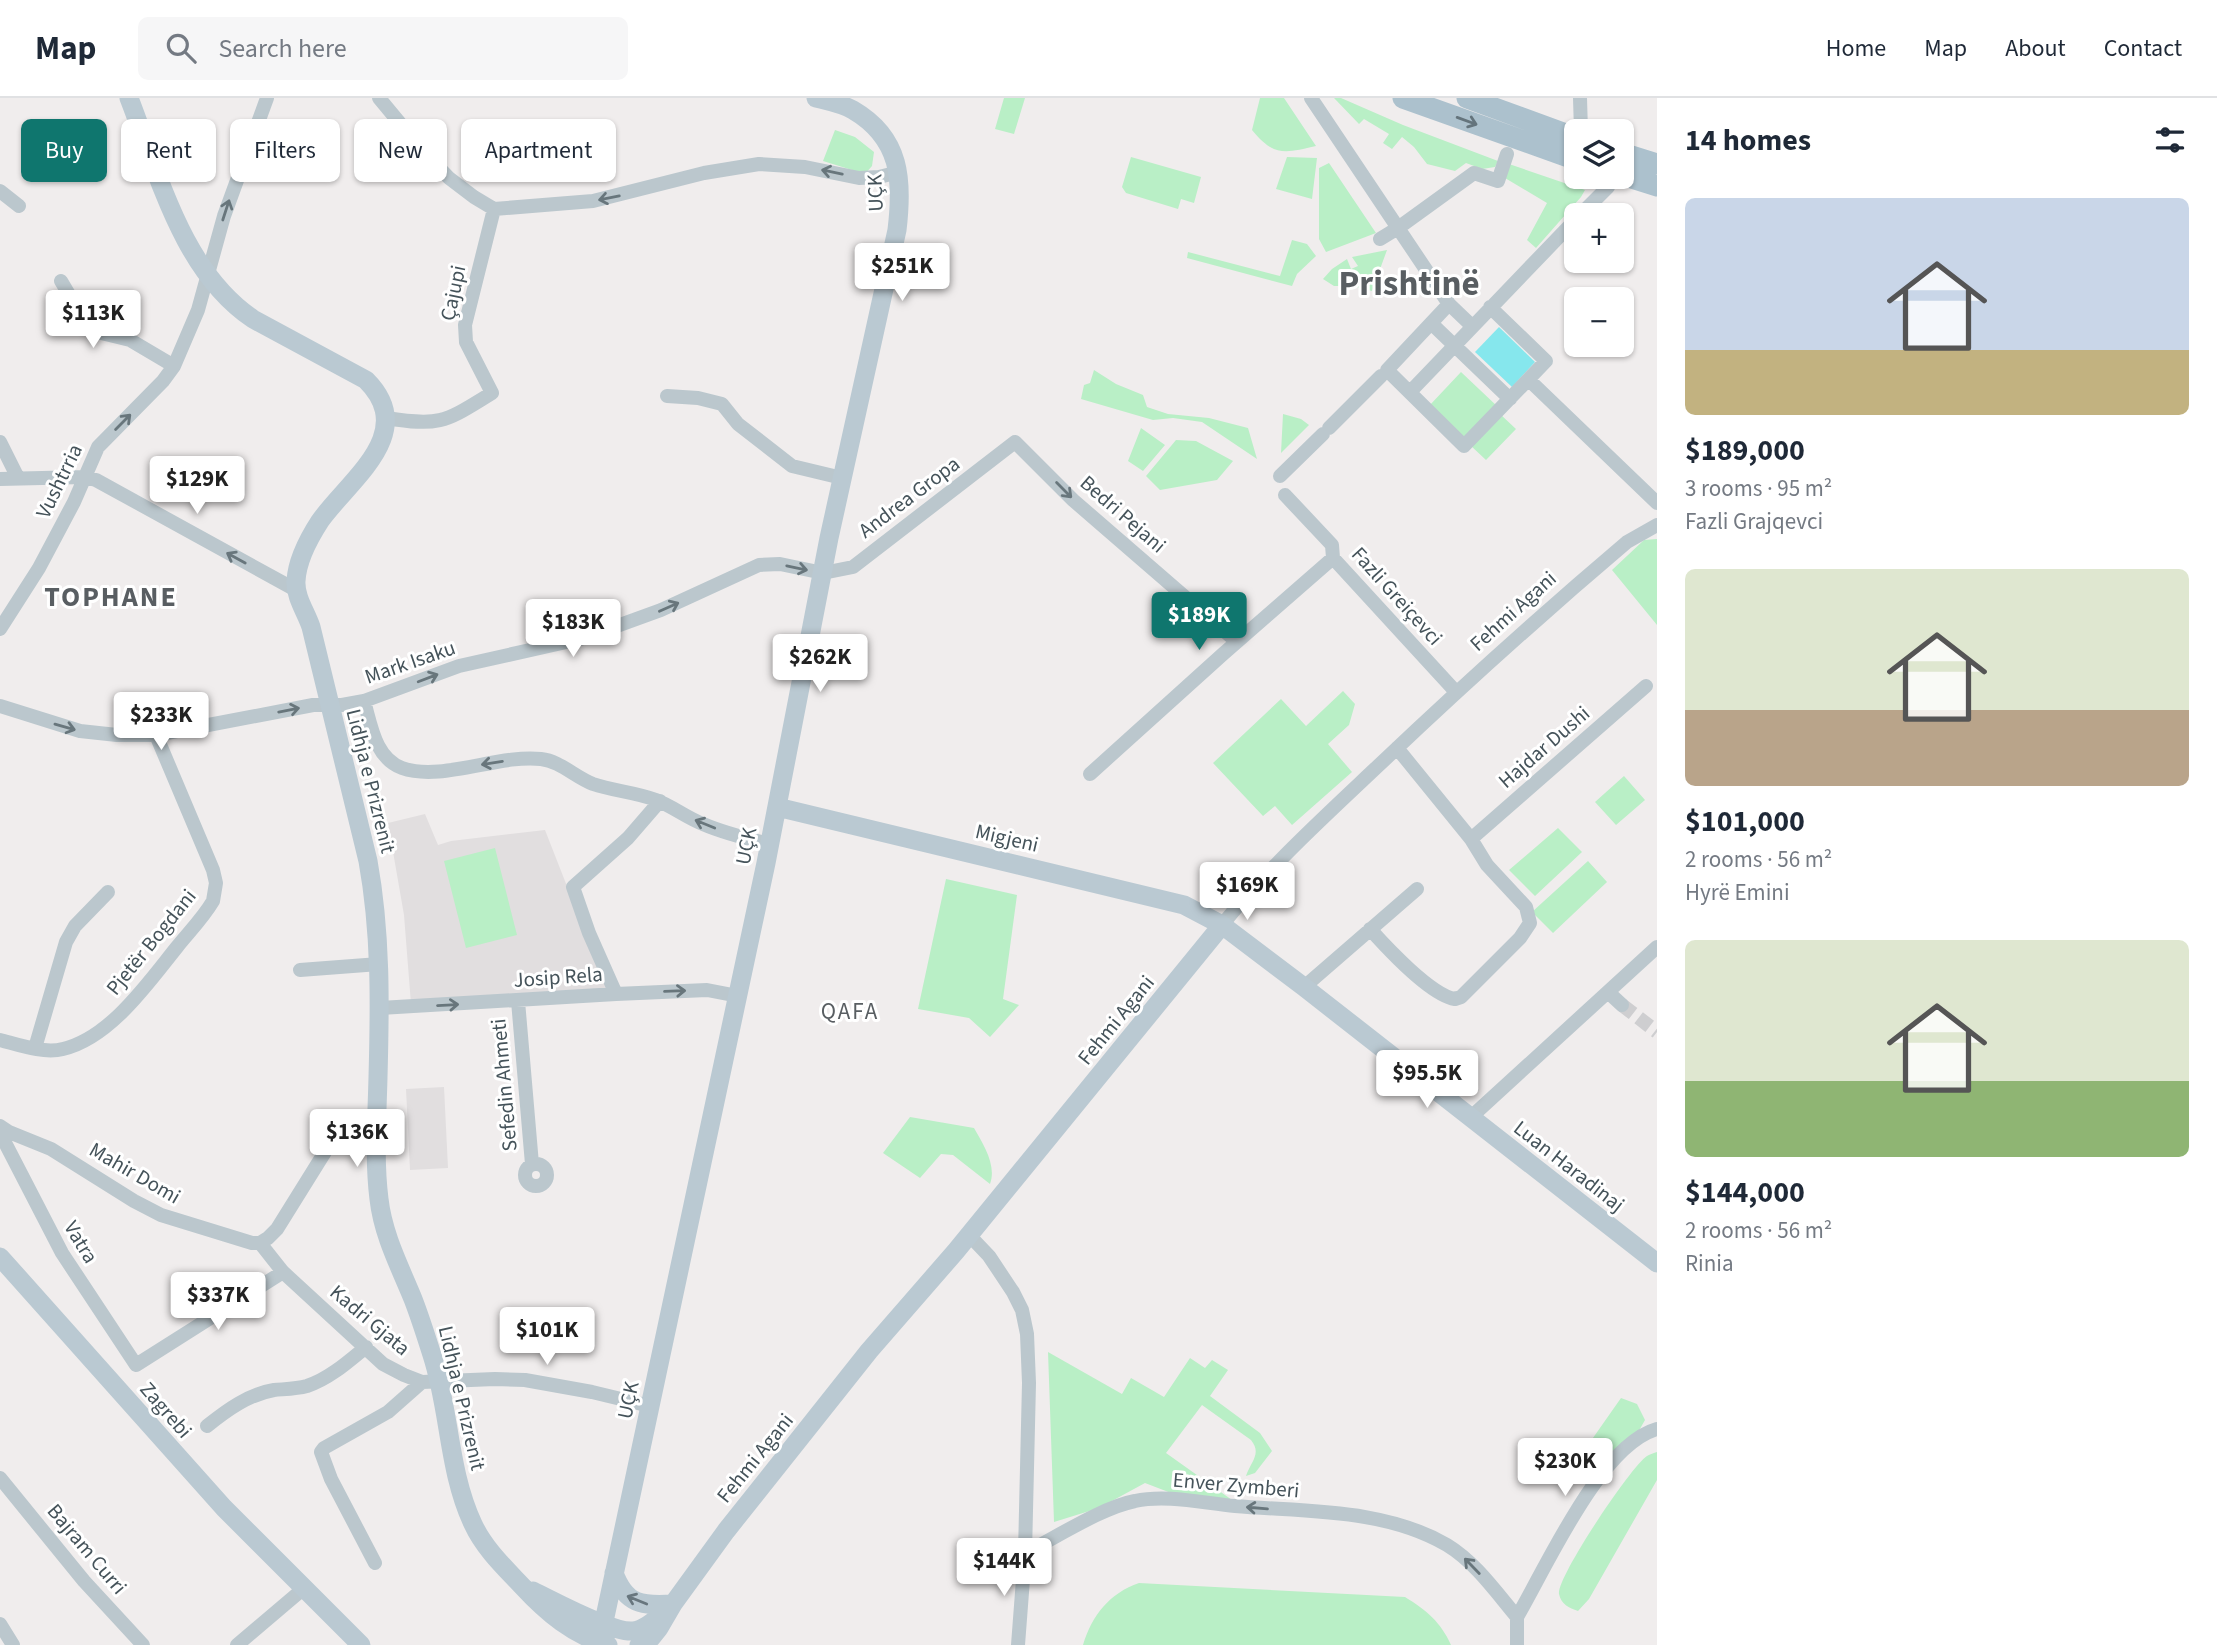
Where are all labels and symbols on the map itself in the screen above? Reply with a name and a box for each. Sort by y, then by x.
one-way arrow [1456,116,1478,129]
one-way arrow [821,165,844,179]
street label: UÇK [859,173,891,212]
one-way arrow [598,191,621,205]
one-way arrow [221,199,233,221]
pin: $251K [853,244,951,303]
district label: Prishtinë [1338,259,1480,309]
street label: Çajupi [433,262,473,324]
pin: $113K [44,290,142,350]
one-way arrow [114,414,131,431]
street label: Vushtrria [28,439,90,523]
street label: Andrea Gropa [852,449,966,545]
pin: $129K [148,456,246,516]
street label: Bedri Pejani [1073,468,1173,560]
one-way arrow [1055,482,1072,499]
street label: Fazli Greiçevci [1344,540,1450,652]
one-way arrow [226,551,247,564]
one-way arrow [785,561,808,575]
street label: Fehmi Agani [1463,564,1563,658]
district label: TOPHANE [44,577,178,617]
pin: $189K [1150,592,1248,652]
pin: $183K [524,600,622,659]
one-way arrow [657,600,679,613]
street label: Mark Isaku [361,632,459,692]
pin: $262K [771,634,869,694]
one-way arrow [416,671,438,683]
pin: $233K [112,692,210,752]
street label: Hajdar Dushi [1492,699,1596,795]
one-way arrow [277,703,300,716]
street label: Lidhja e Prizrenit [339,706,403,856]
one-way arrow [53,721,76,734]
one-way arrow [481,757,503,770]
street label: Migjeni [972,816,1042,860]
one-way arrow [694,817,716,830]
street label: UÇK [728,824,764,867]
pin: $169K [1198,862,1296,922]
street label: Pjetër Bogdani [99,882,203,1002]
street label: Josip Rela [512,959,604,995]
street label: Fehmi Agani [1070,969,1162,1071]
one-way arrow [663,985,686,998]
district label: QAFA [821,995,879,1028]
one-way arrow [436,998,459,1011]
street label: Sefedin Ahmeti [483,1017,525,1153]
pin: $95.5K [1370,1051,1484,1110]
pin: $136K [308,1110,406,1169]
street label: Luan Haradinaj [1507,1113,1631,1219]
street label: Mahir Domi [84,1135,186,1211]
street label: Vatra [57,1215,105,1269]
pin: $337K [169,1272,267,1332]
street label: Kadri Gjata [323,1277,417,1363]
pin: $101K [498,1308,596,1367]
street label: Lidhja e Prizrenit [431,1323,493,1473]
street label: Zagrebi [133,1375,199,1445]
street label: UÇK [609,1378,647,1422]
street label: Fehmi Agani [709,1407,801,1509]
pin: $230K [1516,1438,1614,1498]
street label: Enver Zymberi [1171,1465,1301,1505]
street label: Bajram Curri [40,1497,134,1601]
one-way arrow [1247,1501,1269,1514]
pin: $144K [955,1538,1053,1598]
one-way arrow [1463,1558,1480,1575]
one-way arrow [627,1592,648,1605]

